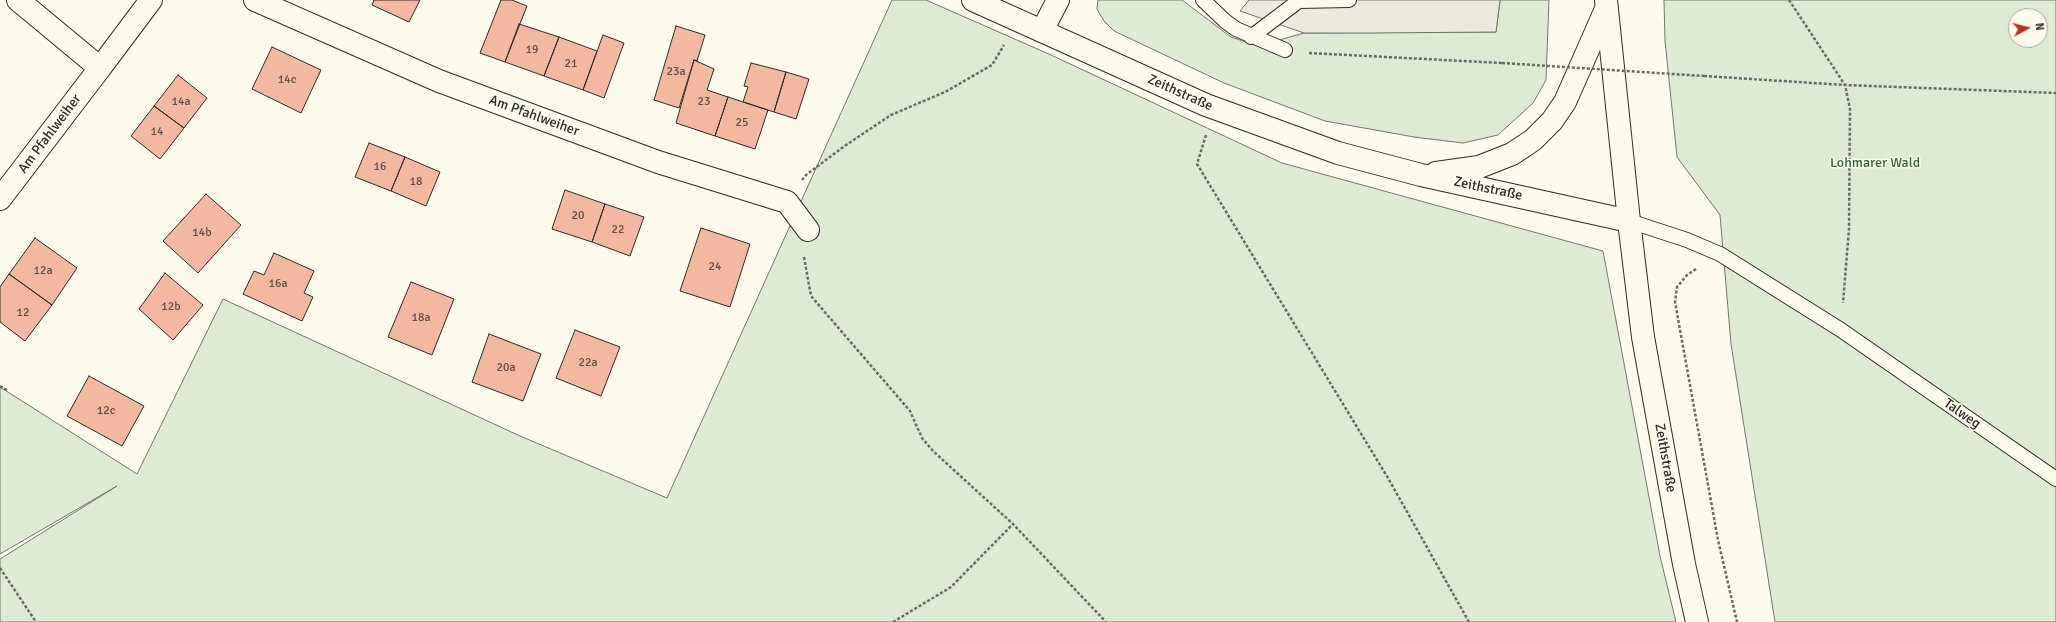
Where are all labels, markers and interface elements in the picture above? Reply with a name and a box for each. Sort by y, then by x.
north arrow [2008,8,2048,48]
text: N [2032,22,2046,31]
house number: 19 [526,43,538,57]
house number: 21 [565,57,577,71]
house number: 23a [666,65,686,79]
street label: Zeithstraße [1145,71,1215,115]
house number: 14c [278,73,296,87]
street label: Am Pfahlweiher [15,91,85,177]
street label: Am Pfahlweiher [487,92,581,140]
house number: 14a [171,95,191,109]
house number: 23 [698,95,710,109]
house number: 25 [736,116,748,130]
house number: 14 [151,125,163,139]
park label: Lohmarer Wald [1830,155,1920,171]
house number: 16 [374,160,386,174]
street label: Zeithstraße [1452,174,1524,204]
house number: 18 [410,175,422,189]
house number: 20 [572,209,584,223]
house number: 22 [612,223,624,237]
house number: 14b [192,226,212,240]
house number: 24 [709,260,721,274]
house number: 12a [33,264,53,278]
house number: 16a [268,277,288,291]
house number: 12b [161,300,181,314]
house number: 12 [17,306,29,320]
house number: 18a [411,311,431,325]
house number: 22a [578,356,598,370]
house number: 20a [496,361,516,375]
street label: Talweg [1940,395,1984,433]
house number: 12c [97,404,115,418]
street label: Zeithstraße [1651,422,1679,494]

